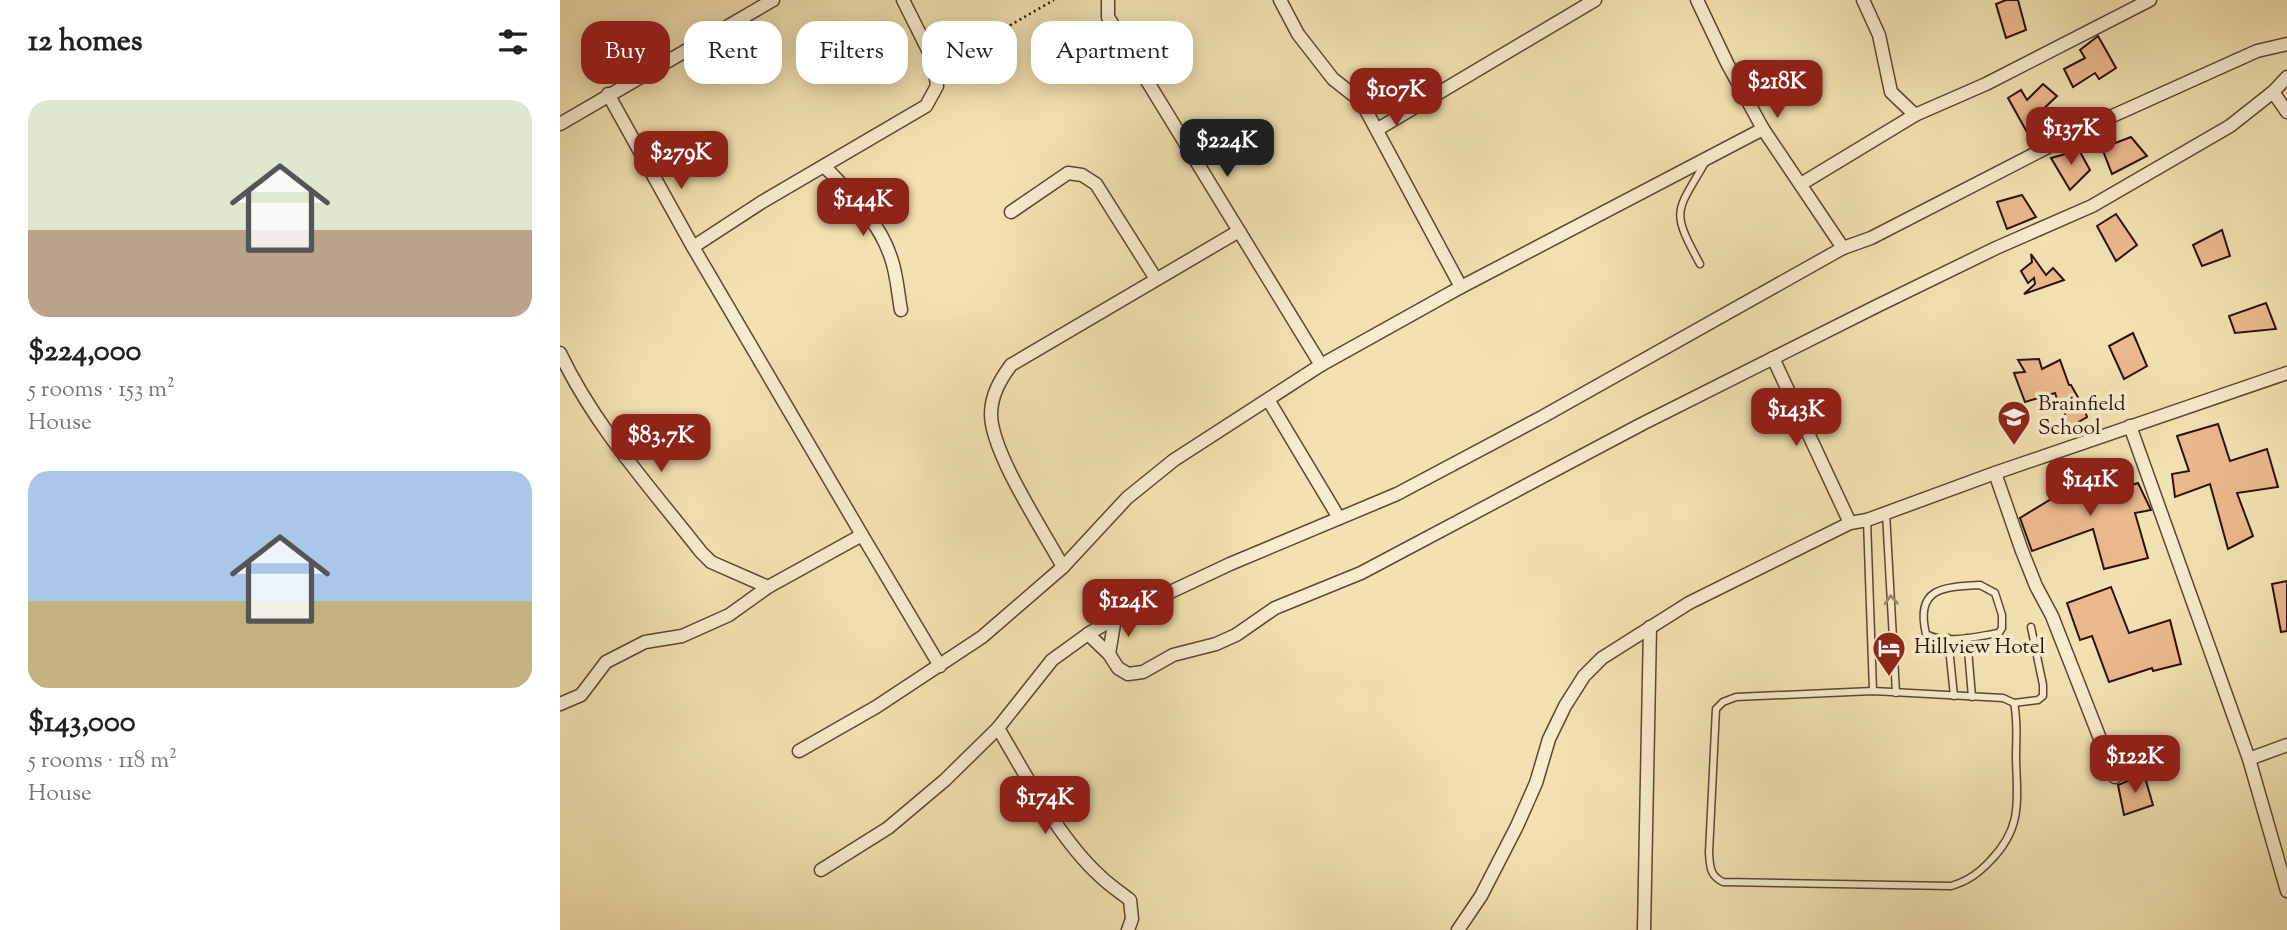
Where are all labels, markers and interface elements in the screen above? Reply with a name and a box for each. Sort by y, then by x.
text: 12 homes [28,21,143,64]
chip: Buy [581,21,670,84]
chip: Rent [684,21,782,84]
chip: Filters [796,21,908,84]
chip: New [922,21,1017,84]
chip: Apartment [1031,21,1193,84]
icon: filters [494,23,532,61]
pin: $218K [1728,60,1826,120]
text: $218K [1748,66,1807,99]
pin: $107K [1347,68,1445,128]
text: $107K [1366,74,1426,107]
pin: $137K [2022,108,2120,167]
text: $137K [2042,113,2100,146]
pin: $224K [1178,120,1276,179]
text: $224K [1196,125,1258,158]
pin: $279K [632,132,730,191]
text: $279K [650,137,712,170]
icon: home [217,145,343,271]
pin: $144K [814,178,912,238]
text: $144K [833,184,893,217]
text: $224,000 [28,331,141,374]
text: 5 rooms · 153 m² [28,374,175,407]
pin: $143K [1747,388,1845,448]
place label: Brainfield School [2038,390,2126,444]
text: $143K [1767,394,1825,427]
school or university icon: Brainfield School [1995,398,2033,447]
text: House [28,407,92,440]
pin: $83.7K [604,414,718,474]
text: $83.7K [627,420,695,453]
pin: $141K [2041,458,2139,518]
text: $141K [2062,464,2118,497]
icon: home [217,516,343,642]
pin: $124K [1079,580,1177,639]
text: $124K [1098,585,1158,618]
one-way arrow [1883,594,1898,605]
hotel icon: Hillview Hotel [1870,629,1908,678]
place label: Hillview Hotel [1914,633,2045,663]
text: $143,000 [28,702,136,745]
pin: $122K [2086,736,2184,795]
text: $122K [2106,741,2164,774]
text: 5 rooms · 118 m² [28,745,177,778]
pin: $174K [996,776,1094,836]
text: House [28,778,92,811]
text: $174K [1016,782,1074,815]

